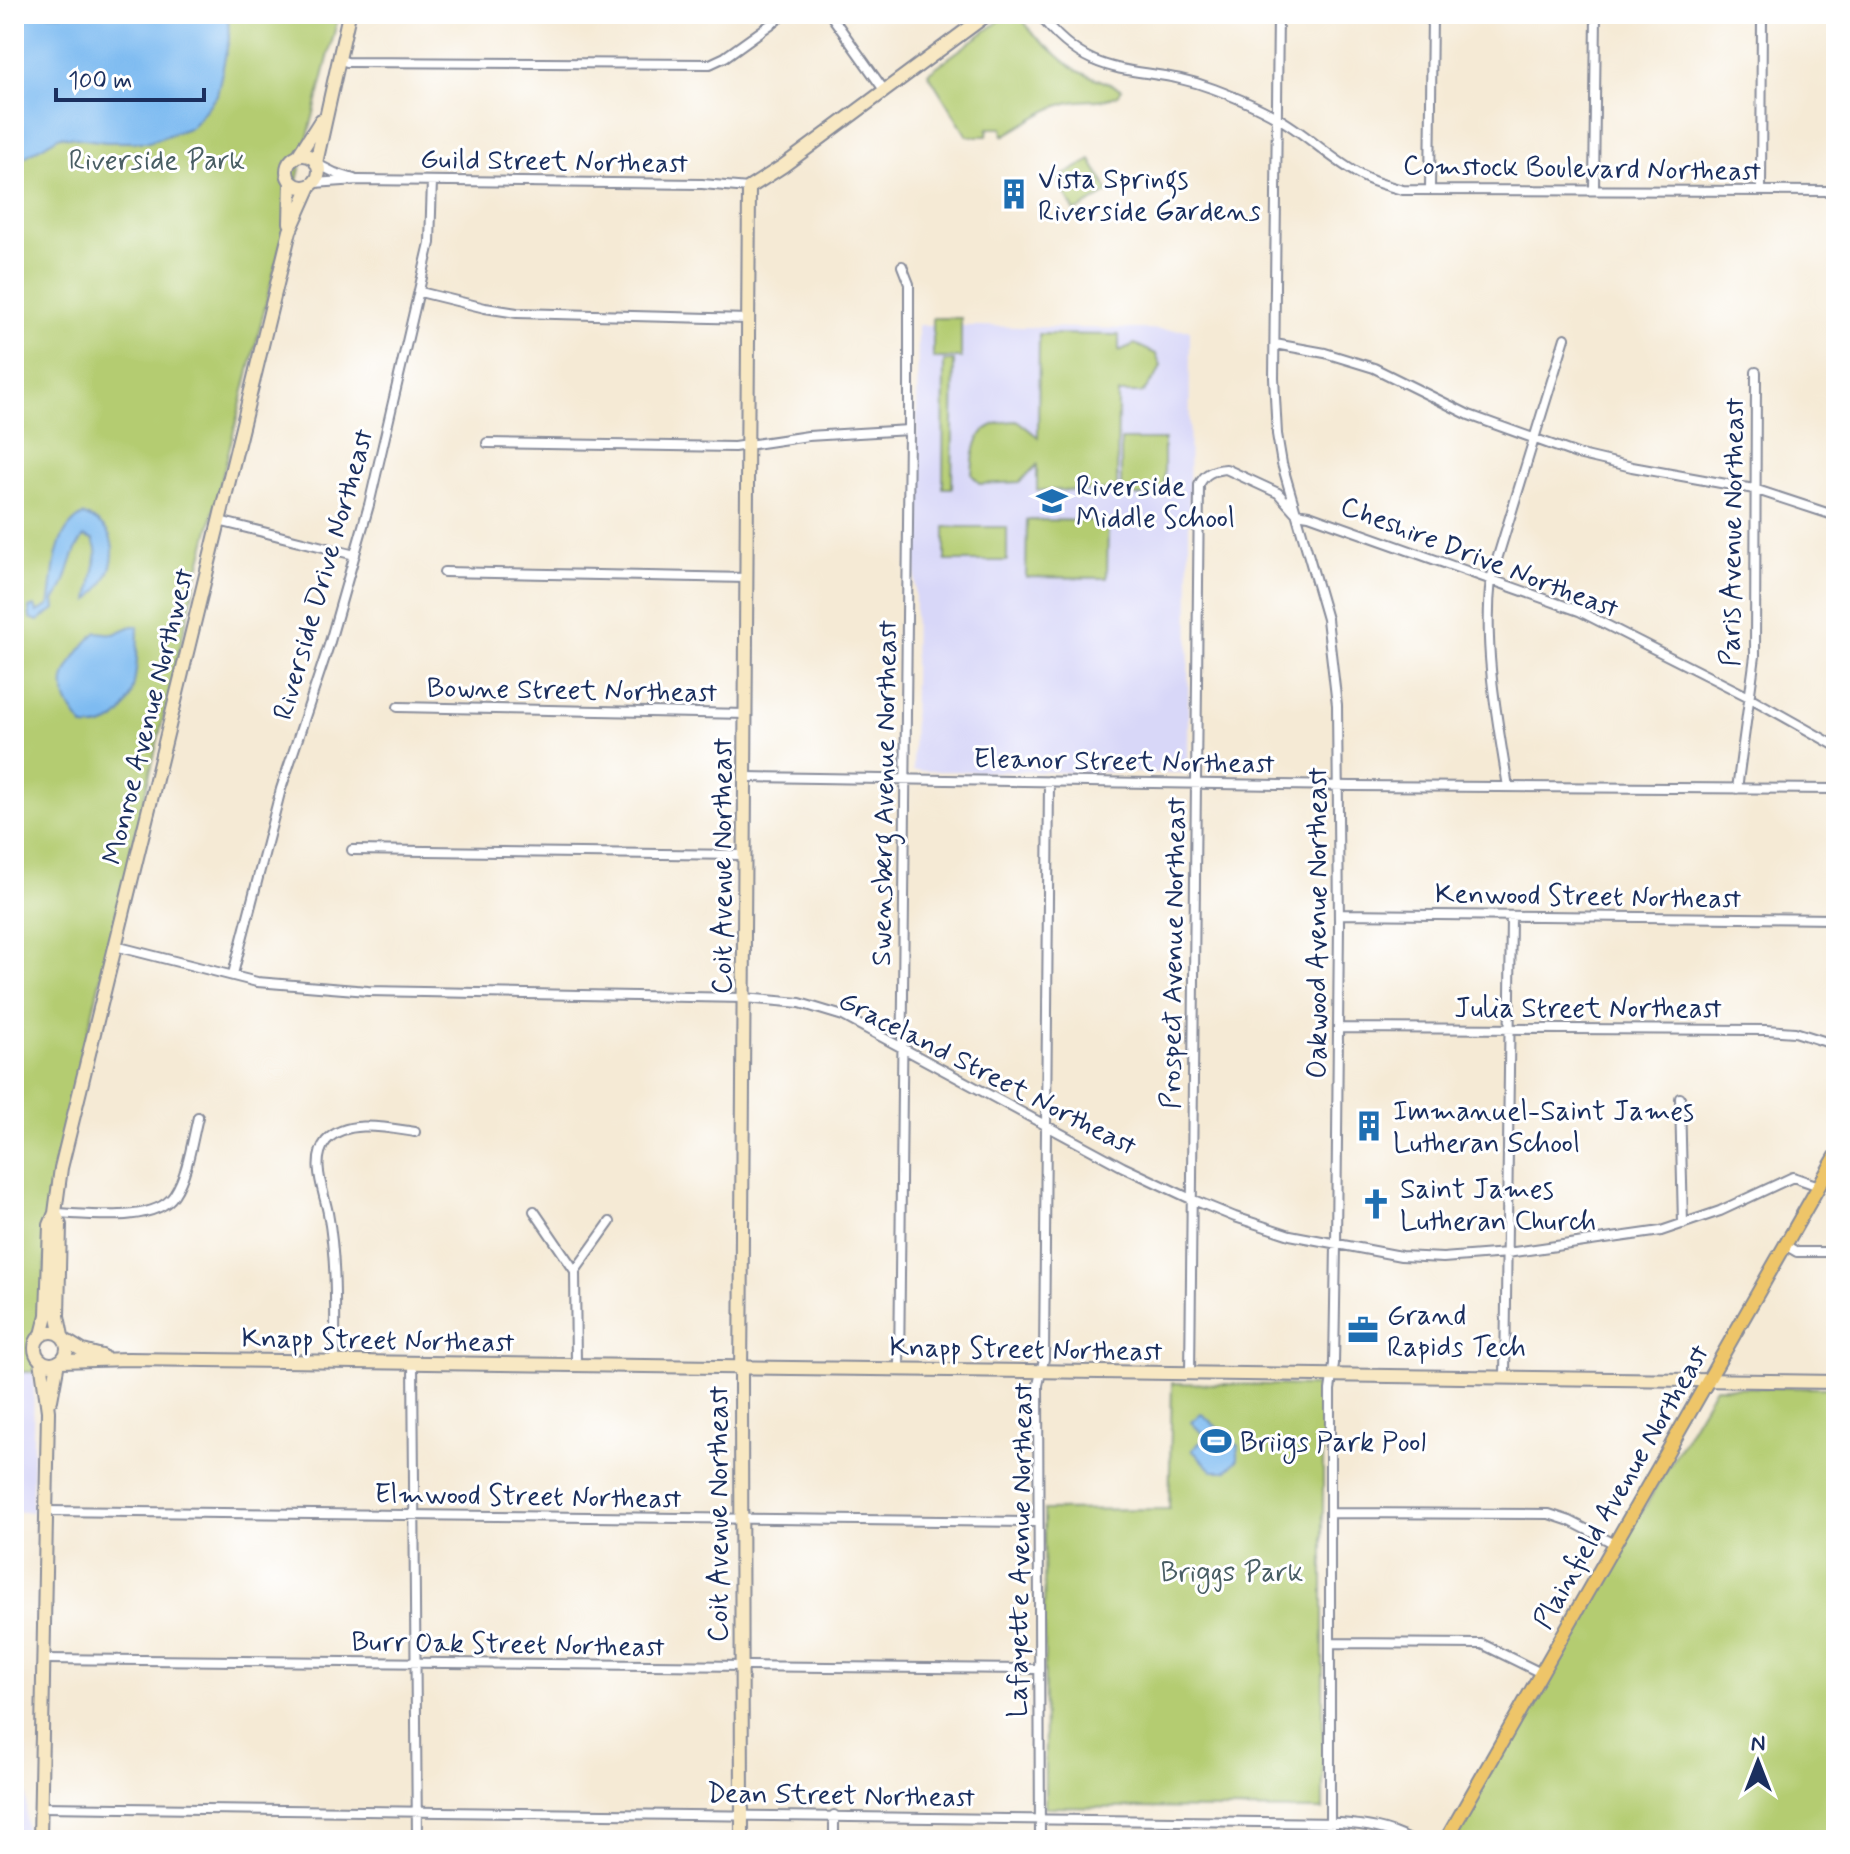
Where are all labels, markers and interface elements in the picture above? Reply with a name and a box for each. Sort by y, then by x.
scale bar [56,52,204,102]
text: 100 m [68,66,132,97]
street label: Guild Street Northeast [420,142,689,183]
park label: Riverside Park [69,143,246,180]
street label: Comstock Boulevard Northeast [1403,148,1762,191]
place label: Vista Springs Riverside Gardens [1038,162,1261,231]
building icon: Vista Springs Riverside Gardens [997,177,1031,211]
street label: Paris Avenue Northeast [1713,396,1754,667]
street label: Riverside Drive Northeast [265,424,384,724]
place label: Riverside Middle School [1076,469,1235,538]
school or university icon: Riverside Middle School [1035,484,1069,518]
street label: Cheshire Drive Northeast [1335,488,1624,629]
street label: Monroe Avenue Northwest [95,564,204,869]
street label: Swensberg Avenue Northeast [864,619,910,966]
street label: Bowne Street Northeast [426,670,718,713]
street label: Coit Avenue Northeast [705,737,742,994]
street label: Eleanor Street Northeast [973,741,1276,784]
street label: Oakwood Avenue Northeast [1300,767,1337,1079]
street label: Prospect Avenue Northeast [1153,796,1196,1110]
street label: Kenwood Street Northeast [1434,876,1742,919]
street label: Graceland Street Northeast [831,983,1143,1166]
street label: Julia Street Northeast [1454,991,1722,1028]
place label: Immanuel-Saint James Lutheran School [1393,1094,1694,1163]
building icon: Immanuel-Saint James Lutheran School [1352,1109,1386,1143]
place label: Saint James Lutheran Church [1400,1172,1596,1241]
church icon: Saint James Lutheran Church [1359,1187,1393,1221]
place label: Grand Rapids Tech [1387,1298,1526,1367]
office icon: Grand Rapids Tech [1346,1313,1380,1347]
street label: Knapp Street Northeast [241,1321,515,1362]
street label: Knapp Street Northeast [889,1330,1163,1371]
street label: Plainfield Avenue Northeast [1525,1338,1719,1636]
street label: Lafayette Avenue Northeast [1000,1381,1043,1718]
street label: Coit Avenue Northeast [701,1385,738,1642]
sports icon: Briigs Park Pool [1199,1424,1233,1458]
place label: Briigs Park Pool [1240,1425,1426,1464]
street label: Elmwood Street Northeast [374,1476,682,1519]
park label: Briggs Park [1161,1555,1304,1594]
street label: Burr Oak Street Northeast [351,1624,666,1667]
north arrow [1718,1722,1798,1802]
text: N [1751,1730,1765,1758]
street label: Dean Street Northeast [706,1776,976,1817]

